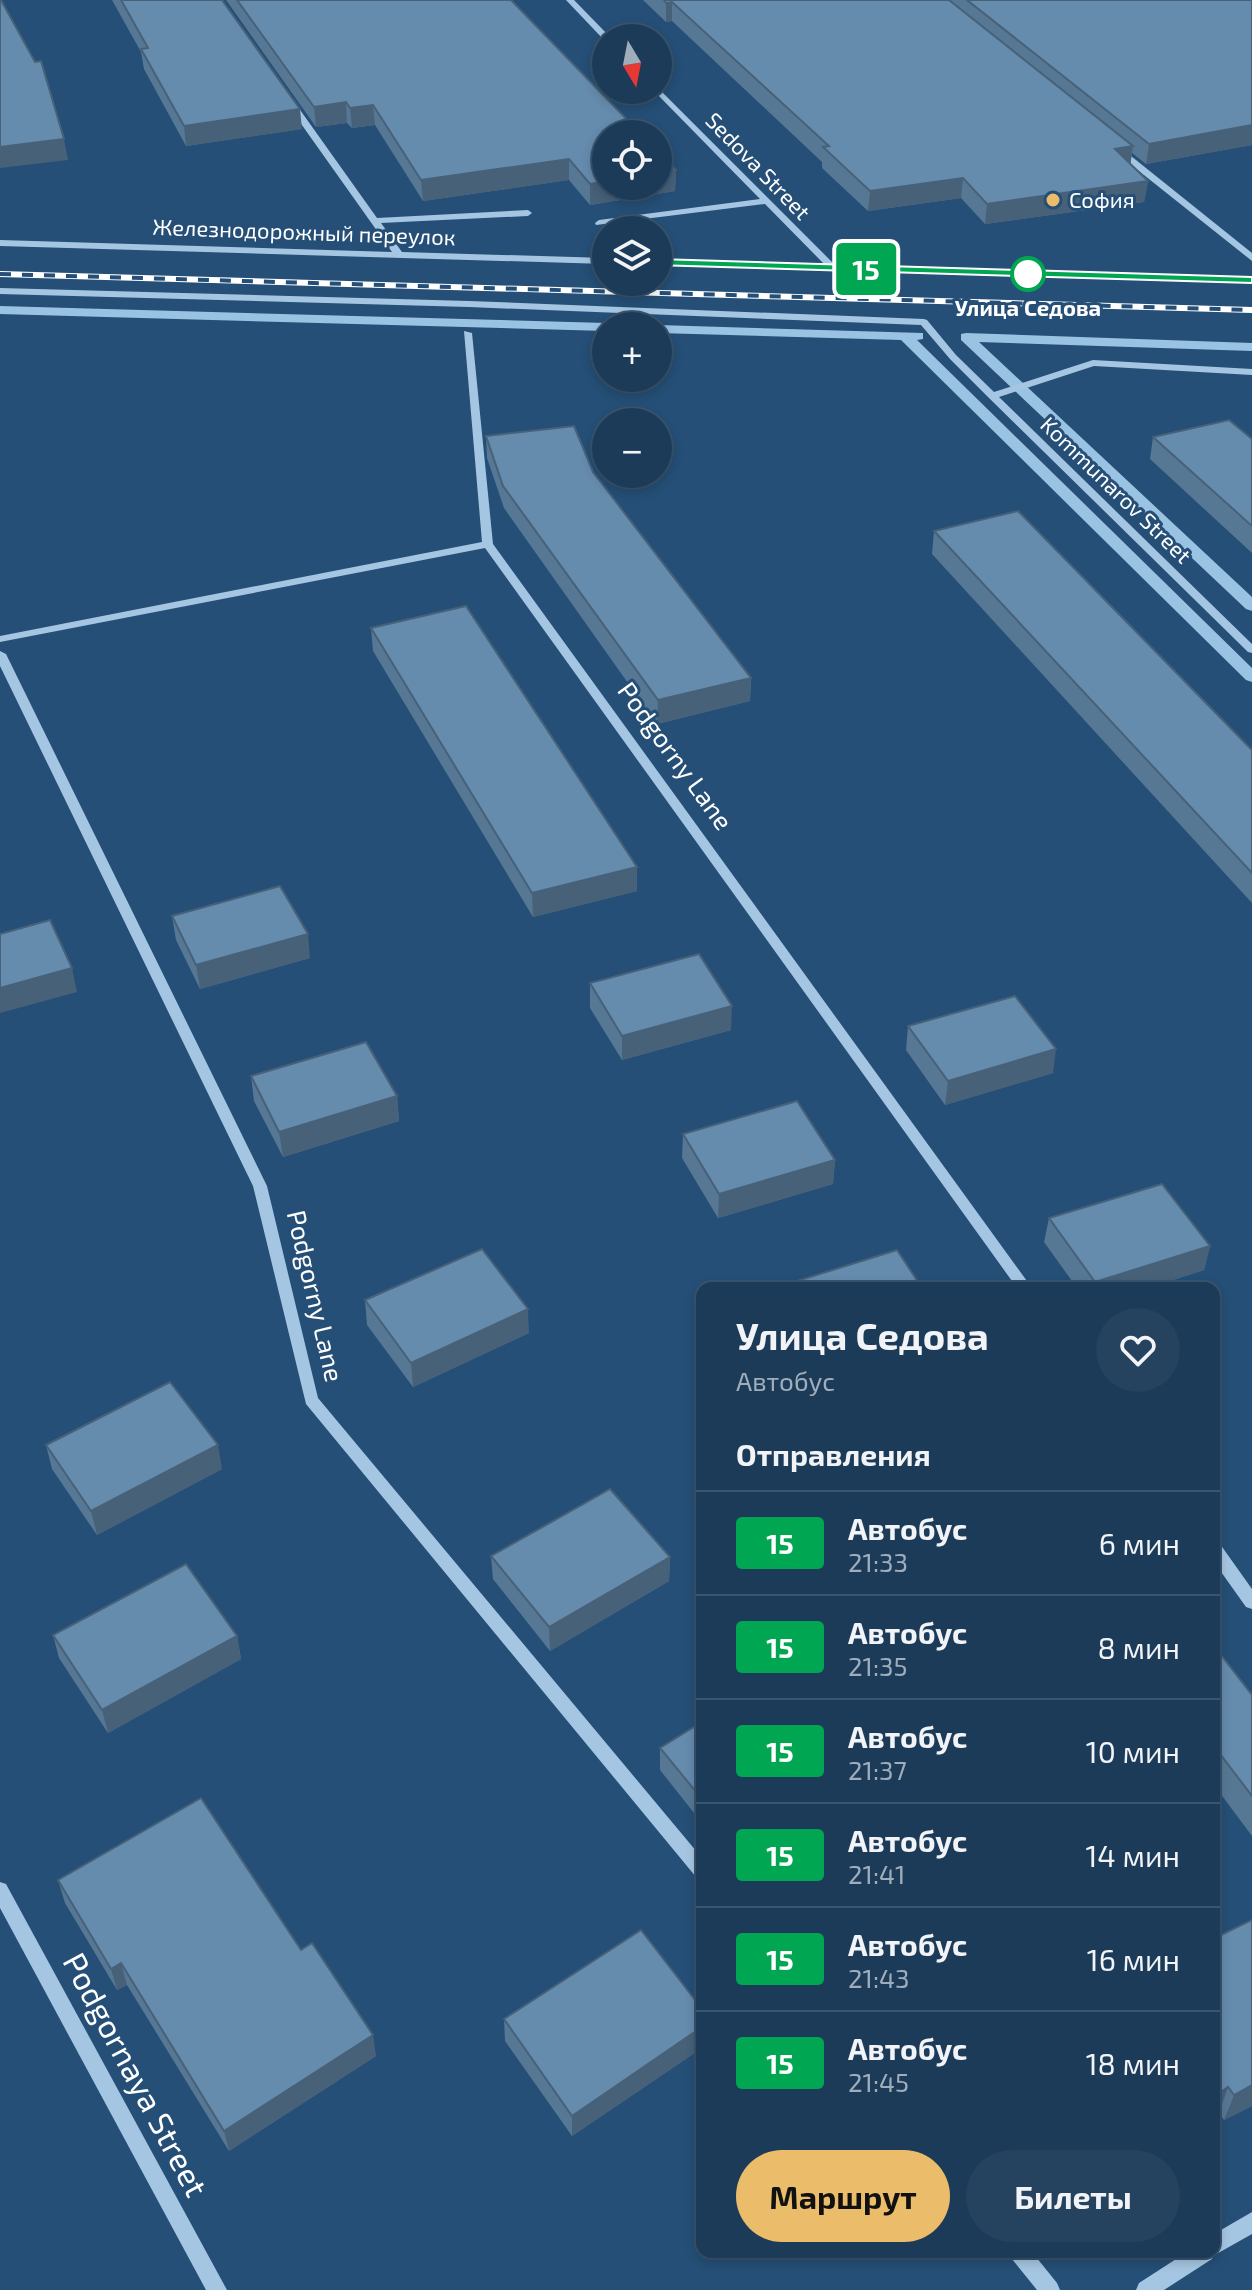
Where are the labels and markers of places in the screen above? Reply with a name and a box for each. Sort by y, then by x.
place label: София [1069,186,1135,212]
marker: София [1044,191,1062,209]
marker: Улица Седова [1011,257,1045,291]
place label: Улица Седова [955,294,1101,320]

